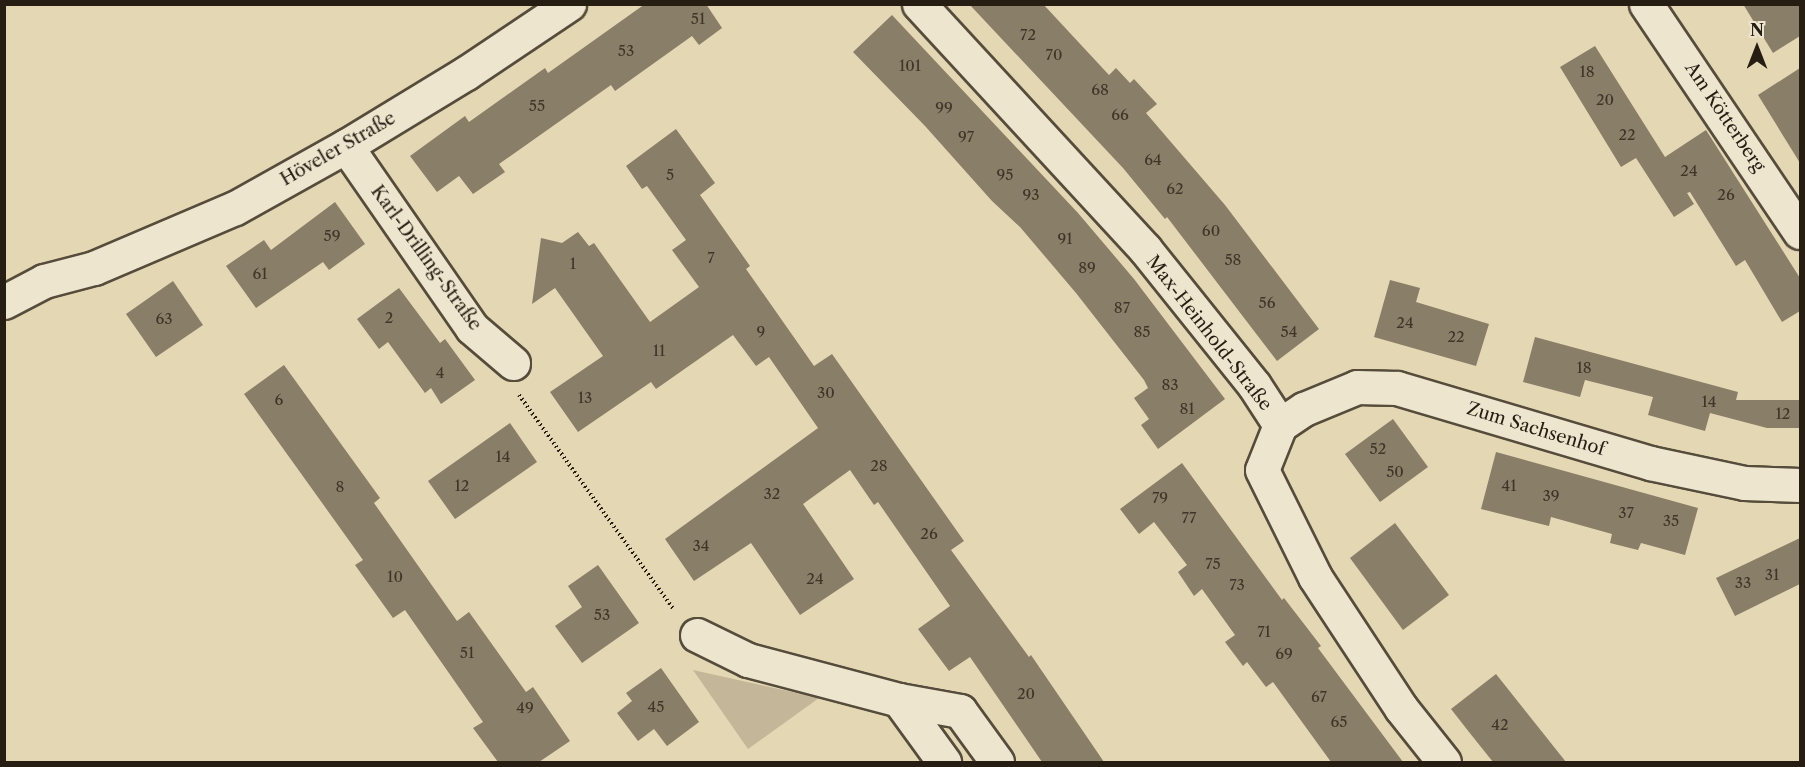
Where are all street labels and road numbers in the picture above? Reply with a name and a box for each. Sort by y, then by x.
street label: Am Kötterberg [1680,58,1770,176]
street label: Höveler Straße [277,107,399,191]
street label: Karl-Drilling-Straße [366,181,486,335]
street label: Max-Heinhold-Straße [1142,251,1276,415]
street label: Zum Sachsenhof [1464,398,1608,460]

